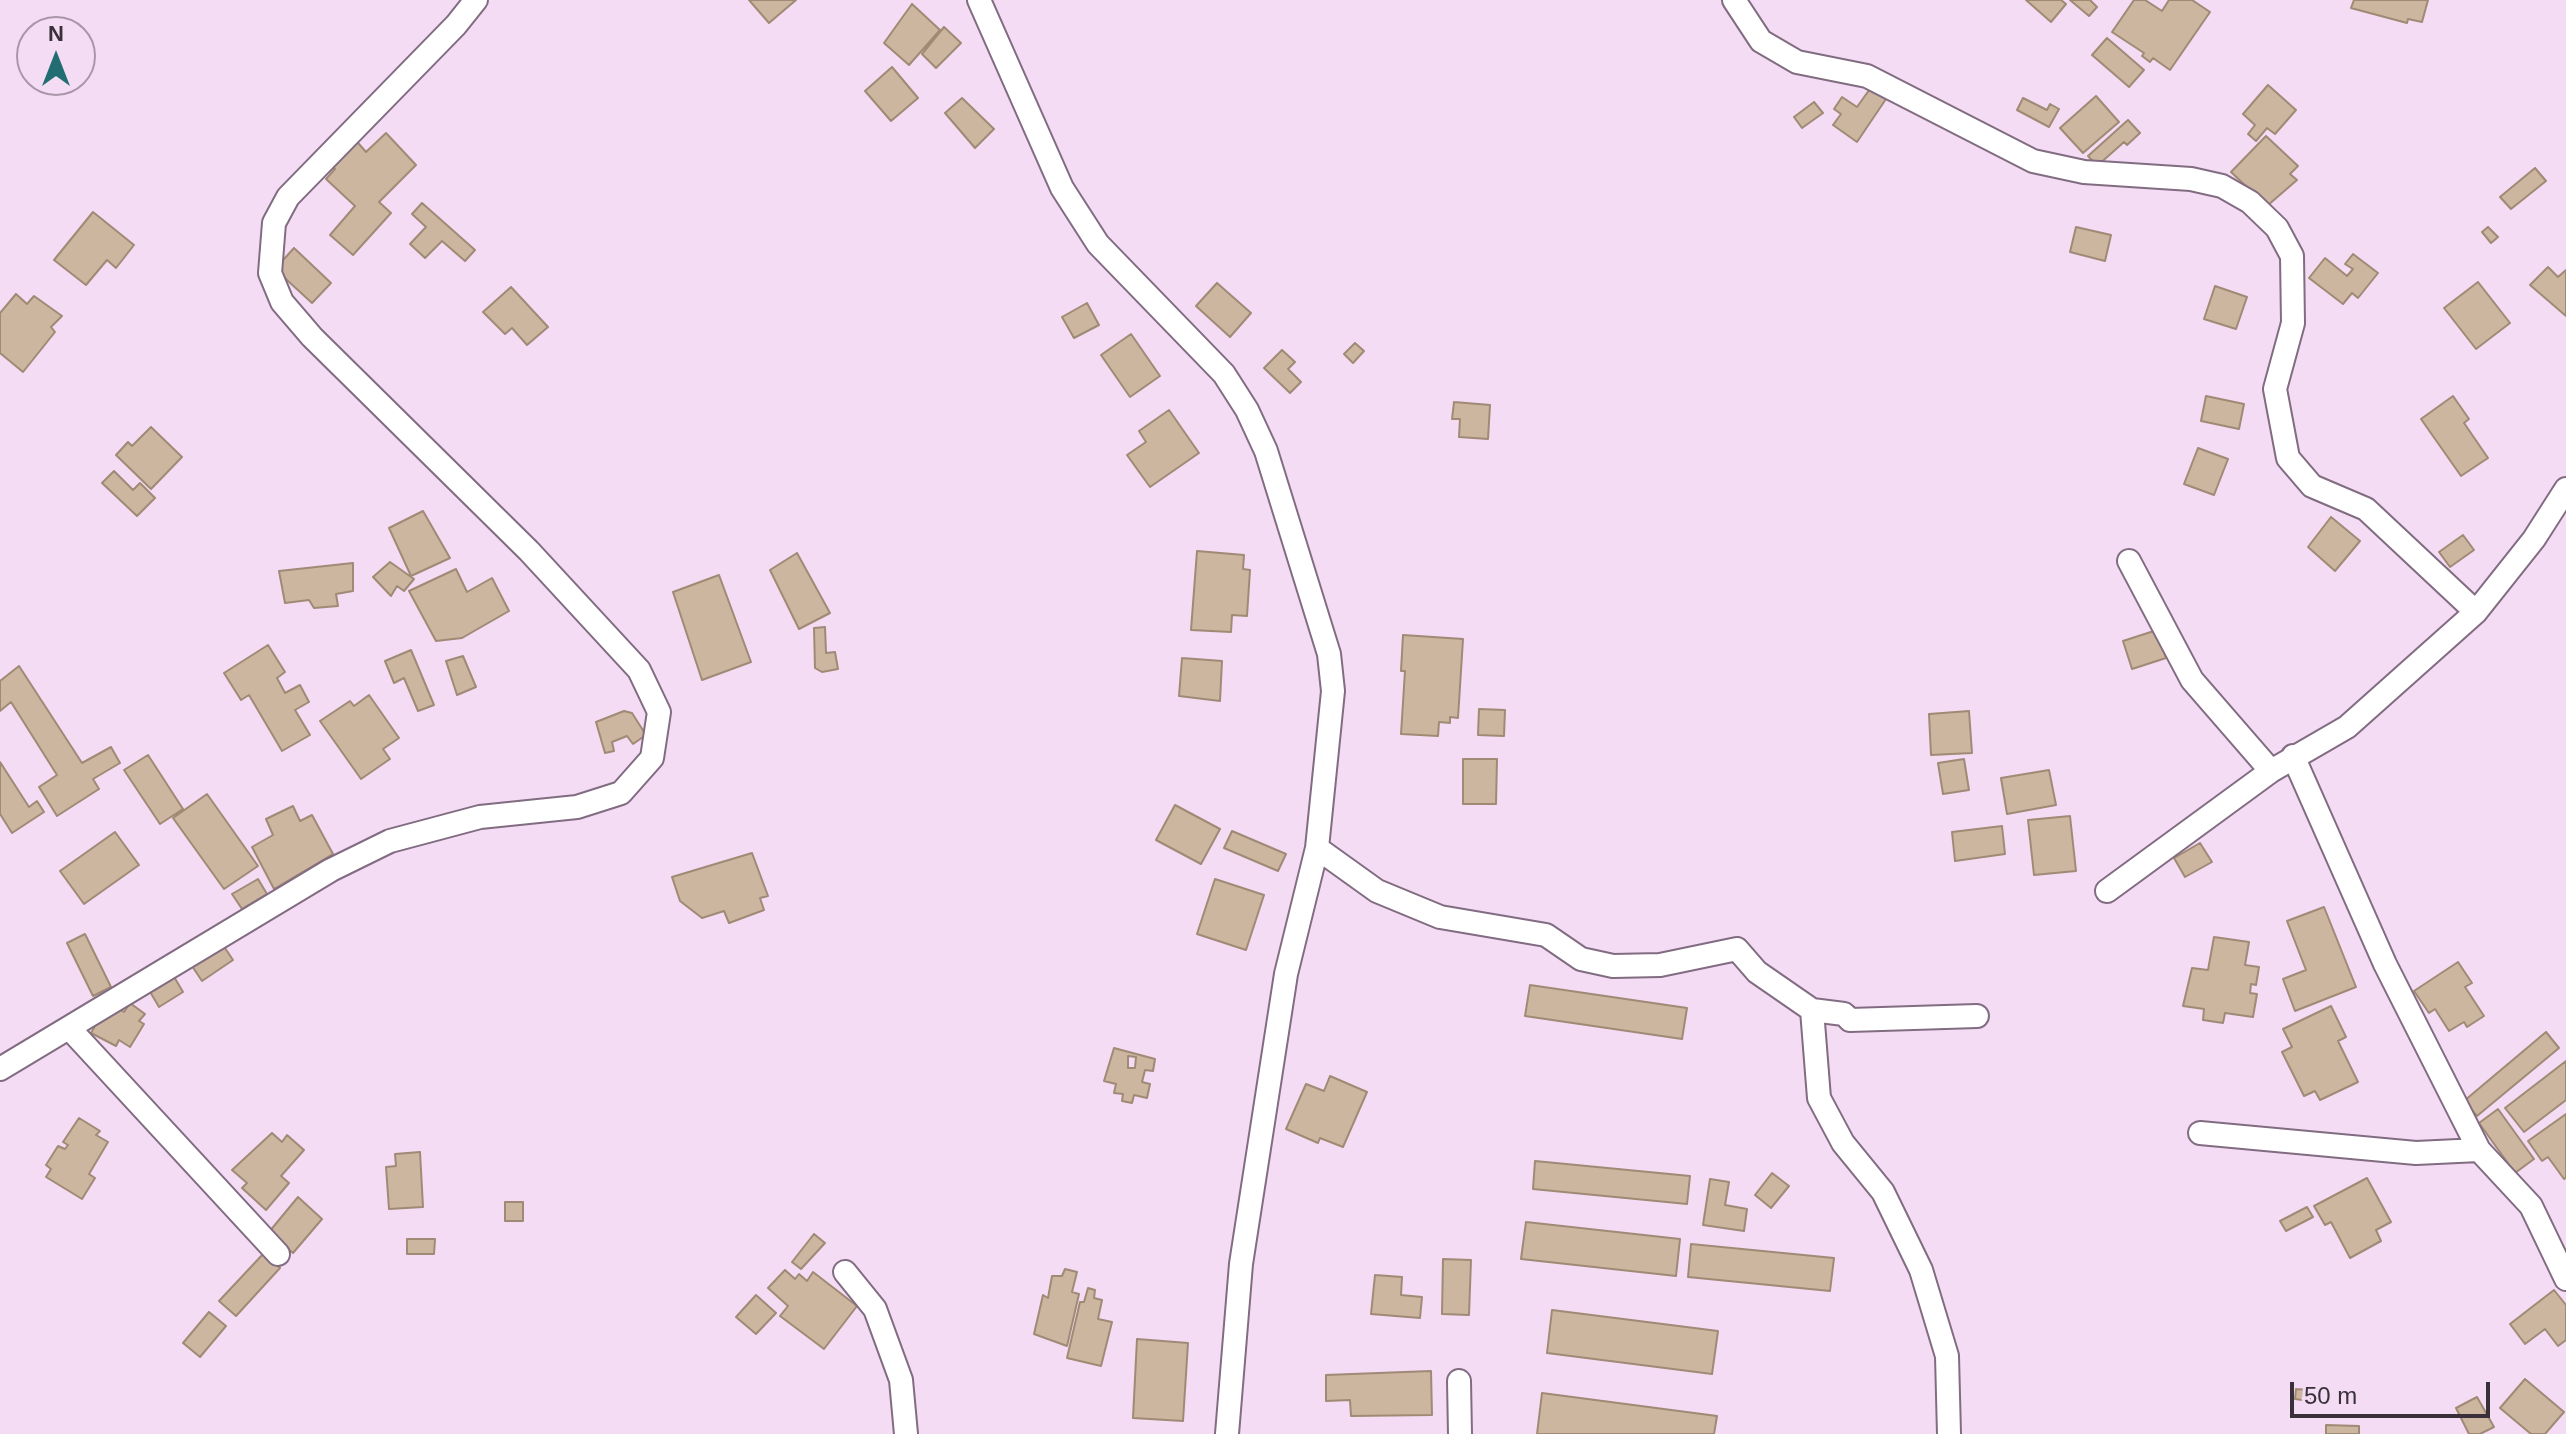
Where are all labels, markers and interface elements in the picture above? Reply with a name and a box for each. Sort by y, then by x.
north arrow [16,16,96,96]
text: N [48,21,64,46]
scale bar [2294,1366,2494,1416]
text: 50 m [2304,1382,2357,1409]

